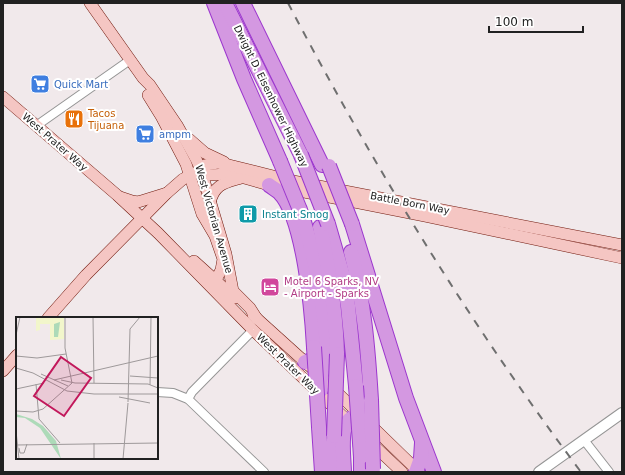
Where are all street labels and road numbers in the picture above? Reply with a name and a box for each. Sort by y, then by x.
street label: Dwight D. Eisenhower Highway [232,23,310,169]
street label: West Prater Way [20,111,90,173]
street label: West Victorian Avenue [193,163,235,275]
street label: Battle Born Way [369,190,451,216]
street label: West Prater Way [255,331,322,397]

